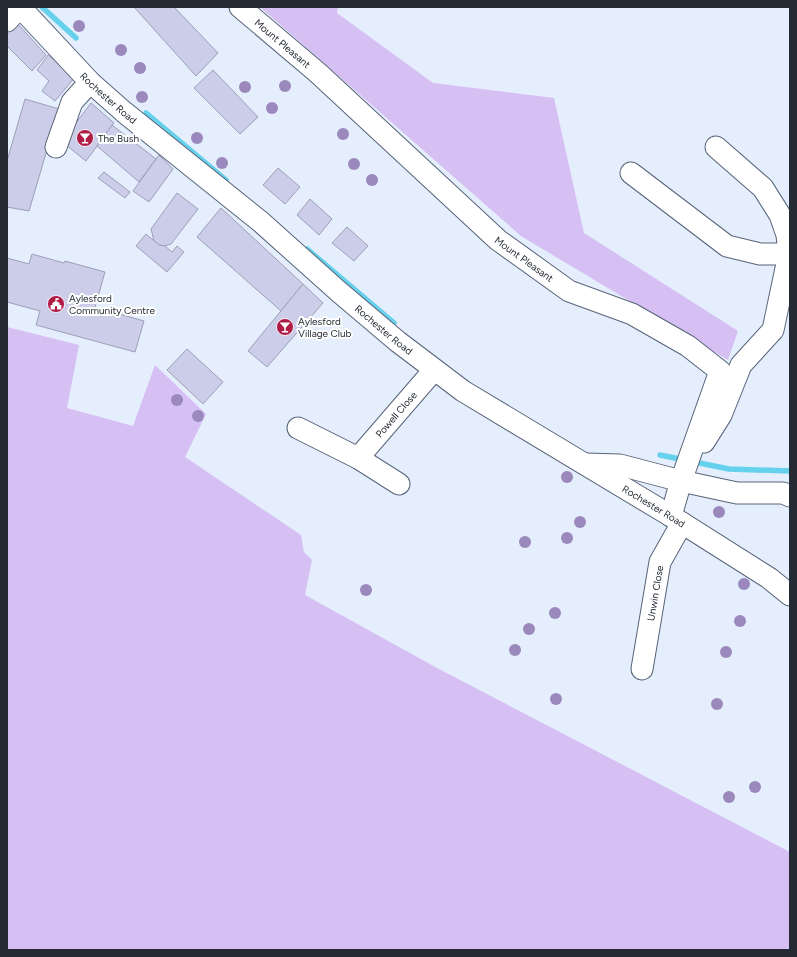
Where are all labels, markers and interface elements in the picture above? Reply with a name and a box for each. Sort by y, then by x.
street label: Mount Pleasant [252,16,314,71]
street label: Rochester Road [78,69,140,126]
bar icon: The Bush [75,128,95,148]
place label: The Bush [98,132,139,145]
street label: Mount Pleasant [492,233,556,285]
place label: Aylesford Community Centre [69,292,155,317]
public building icon: Aylesford Community Centre [46,294,66,314]
street label: Rochester Road [352,302,416,357]
place label: Aylesford Village Club [298,315,352,340]
bar icon: Aylesford Village Club [275,317,295,337]
street label: Powell Close [372,388,420,440]
street label: Rochester Road [620,482,688,530]
street label: Unwin Close [644,564,666,622]

